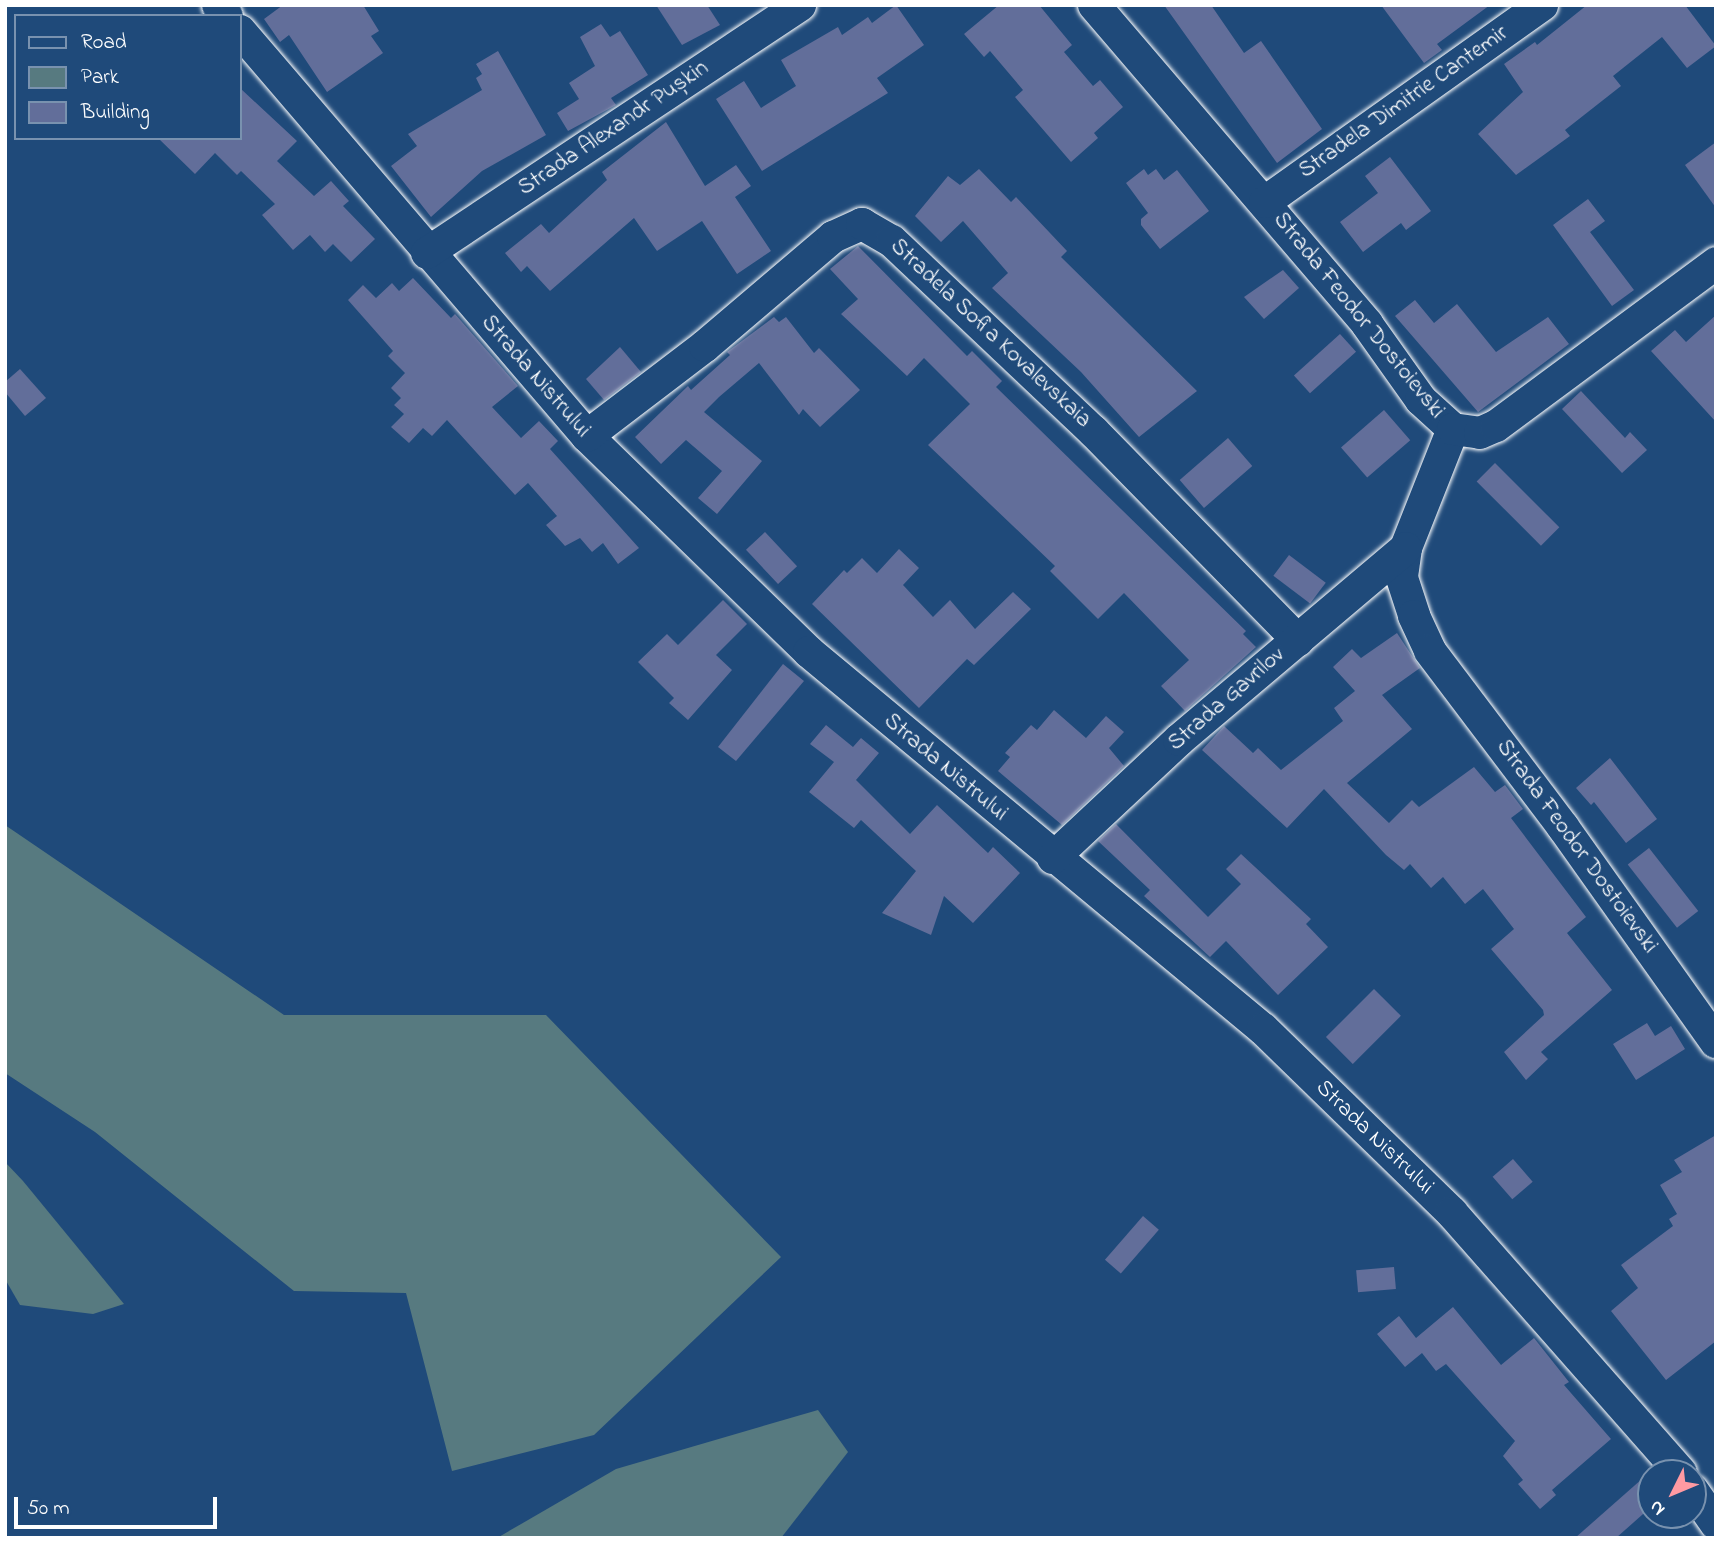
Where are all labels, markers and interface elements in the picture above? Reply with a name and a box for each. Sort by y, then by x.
legend [14,14,242,140]
street label: Stradela Dimitrie Cantemir [1294,20,1514,186]
text: Road [81,28,127,58]
street label: Strada Alexandr Pușkin [514,55,714,203]
text: Park [81,63,119,93]
text: Building [81,98,150,128]
street label: Strada Feodor Dostoievski [1266,207,1450,425]
street label: Stradela Sofia Kovalevskaia [884,233,1096,435]
street label: Strada Nistrului [474,310,596,444]
street label: Strada Gavrilov [1163,642,1291,758]
street label: Strada Nistrului [877,708,1013,828]
street label: Strada Feodor Dostoievski [1489,735,1663,959]
street label: Strada Nistrului [1309,1075,1439,1201]
north arrow [1637,1459,1707,1529]
scale bar [18,1484,220,1528]
text: N [1643,1493,1672,1521]
text: 50 m [27,1494,70,1524]

